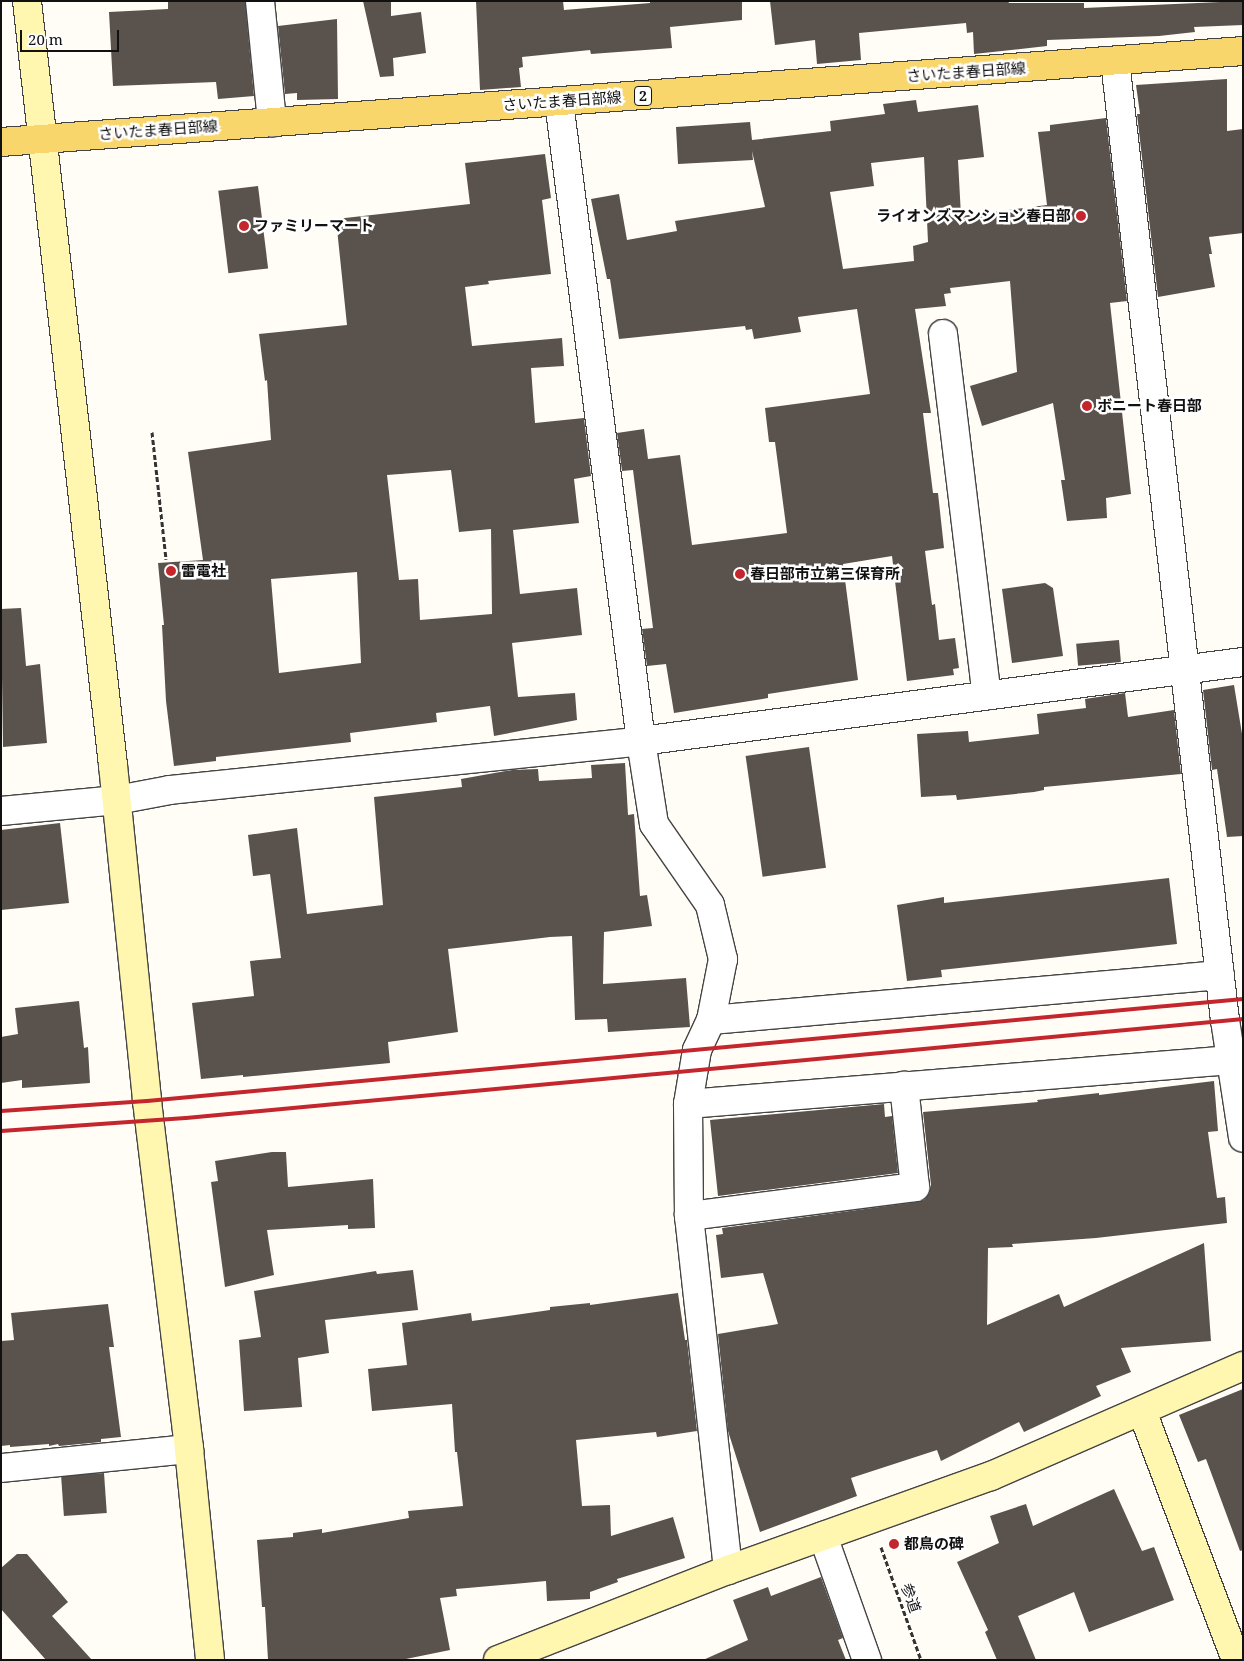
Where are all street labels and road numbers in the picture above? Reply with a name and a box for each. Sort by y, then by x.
street label: さいたま春日部線 [906,59,1026,85]
road number: 2 [633,84,653,108]
street label: さいたま春日部線 [502,88,622,114]
street label: さいたま春日部線 [98,117,218,143]
street label: 参道 [898,1581,924,1615]

